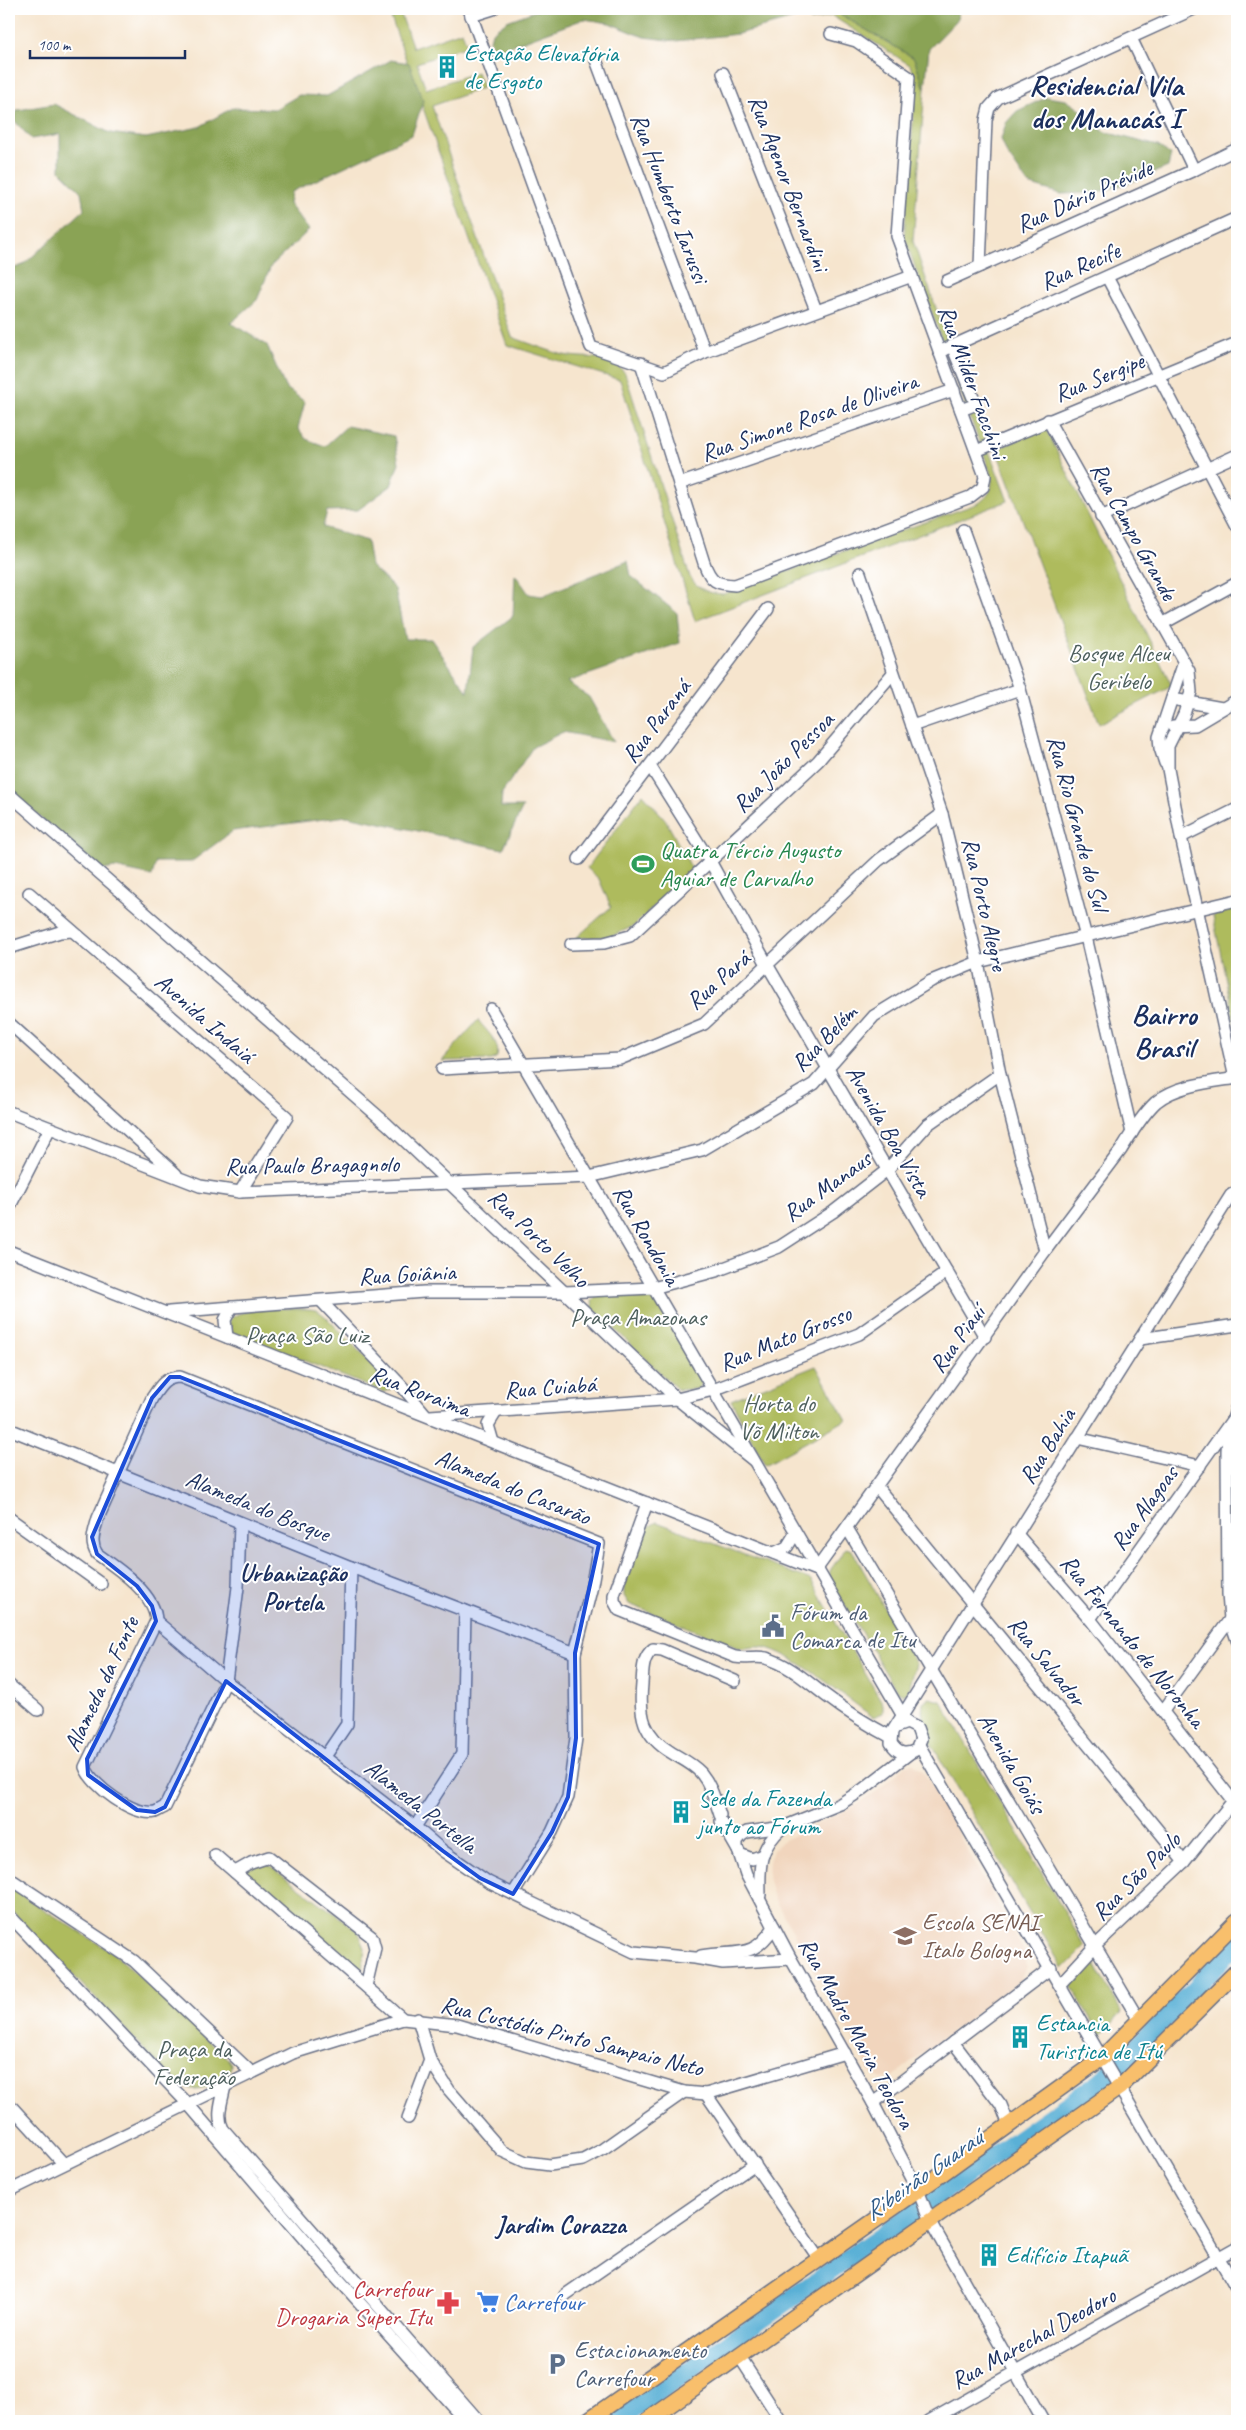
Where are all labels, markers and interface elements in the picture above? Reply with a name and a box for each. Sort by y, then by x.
scale bar [30,28,185,60]
text: 100 m [38,36,72,55]
place label: Estação Elevatória de Esgoto [464,38,620,96]
building icon: Estação Elevatória de Esgoto [434,54,460,80]
district label: Residencial Vila dos Manacás I [1029,67,1187,137]
street label: Rua Agenor Bernardini [742,91,837,278]
street label: Rua Humberto Iarussi [624,109,717,289]
street label: Rua Dário Prévide [1011,152,1159,239]
street label: Rua Recife [1036,234,1126,297]
street label: Rua Milder Facchini [931,301,1016,465]
street label: Rua Sergipe [1050,345,1150,409]
street label: Rua Simone Rosa de Oliveira [697,365,923,468]
street label: Rua Campo Grande [1084,457,1185,607]
park label: Bosque Alceu Geribelo [1068,638,1172,696]
street label: Rua Paraná [615,671,699,769]
street label: Rua João Pessoa [726,704,841,819]
street label: Rua Rio Grande do Sul [1040,732,1117,917]
place label: Quatra Tércio Augusto Aguiar de Carvalho [660,835,843,893]
street label: Rua Porto Alegre [955,835,1015,976]
sports icon: Quatra Tércio Augusto Aguiar de Carvalho [630,851,656,877]
street label: Rua Pará [680,942,758,1016]
street label: Avenida Indaiá [149,966,263,1071]
street label: Rua Belém [785,996,865,1078]
district label: Bairro Brasil [1131,996,1200,1066]
street label: Avenida Boa Vista [839,1060,940,1204]
street label: Rua Manaus [777,1143,879,1228]
street label: Rua Paulo Bragagnolo [225,1148,401,1182]
street label: Rua Rondonia [606,1180,689,1292]
street label: Rua Porto Velho [482,1182,597,1295]
street label: Rua Goiânia [358,1256,457,1292]
street label: Rua Piauí [922,1296,994,1379]
street label: Rua Mato Grosso [715,1297,857,1378]
park label: Praça Amazonas [570,1302,709,1332]
park label: Praça São Luiz [246,1320,371,1350]
street label: Rua Roraima [366,1358,476,1425]
street label: Rua Cuiabá [503,1369,599,1405]
park label: Horta do Võ Milton [739,1388,820,1446]
street label: Rua Bahia [1012,1401,1083,1490]
street label: Alameda do Casarão [431,1442,596,1532]
street label: Rua Alagoas [1103,1458,1186,1556]
street label: Alameda do Bosque [182,1463,336,1549]
street label: Rua Fernando de Noronha [1054,1548,1213,1735]
district label: Urbanização Portela [239,1557,349,1618]
place label: Fórum da Comarca de Itu [790,1597,918,1655]
street label: Alameda da Fonte [57,1610,146,1756]
street label: Rua Salvador [1002,1610,1094,1714]
public building icon: Fórum da Comarca de Itu [760,1613,786,1639]
street label: Avenida Goiás [971,1707,1054,1821]
street label: Alameda Portella [358,1753,485,1861]
place label: Sede da Fazenda junto ao Fórum [696,1783,833,1841]
building icon: Sede da Fazenda junto ao Fórum [668,1799,694,1825]
street label: Rua São Paulo [1085,1824,1188,1927]
place label: Escola SENAI Italo Bologna [922,1907,1043,1965]
school or university icon: Escola SENAI Italo Bologna [892,1923,918,1949]
street label: Rua Madre Maria Teodora [792,1932,923,2135]
street label: Rua Custódio Pinto Sampaio Neto [438,1989,708,2084]
place label: Estancia Turistica de Itú [1036,2008,1164,2066]
building icon: Estancia Turistica de Itú [1007,2024,1033,2050]
park label: Praça da Federação [153,2034,236,2092]
water label: Ribeirão Guaraú [858,2119,993,2227]
district label: Jardim Corazza [494,2209,628,2241]
place label: Edifício Itapuã [1006,2240,1130,2270]
building icon: Edifício Itapuã [976,2242,1002,2268]
place label: Carrefour Drogaria Super Itu [275,2274,434,2332]
street label: Rua Marechal Deodoro [945,2280,1122,2396]
place label: Carrefour [504,2287,586,2317]
supermarket icon: Carrefour [475,2289,501,2315]
pharmacy icon: Carrefour Drogaria Super Itu [435,2290,461,2316]
place label: Estacionamento Carrefour [574,2335,708,2393]
parking icon: Estacionamento Carrefour [544,2351,570,2377]

